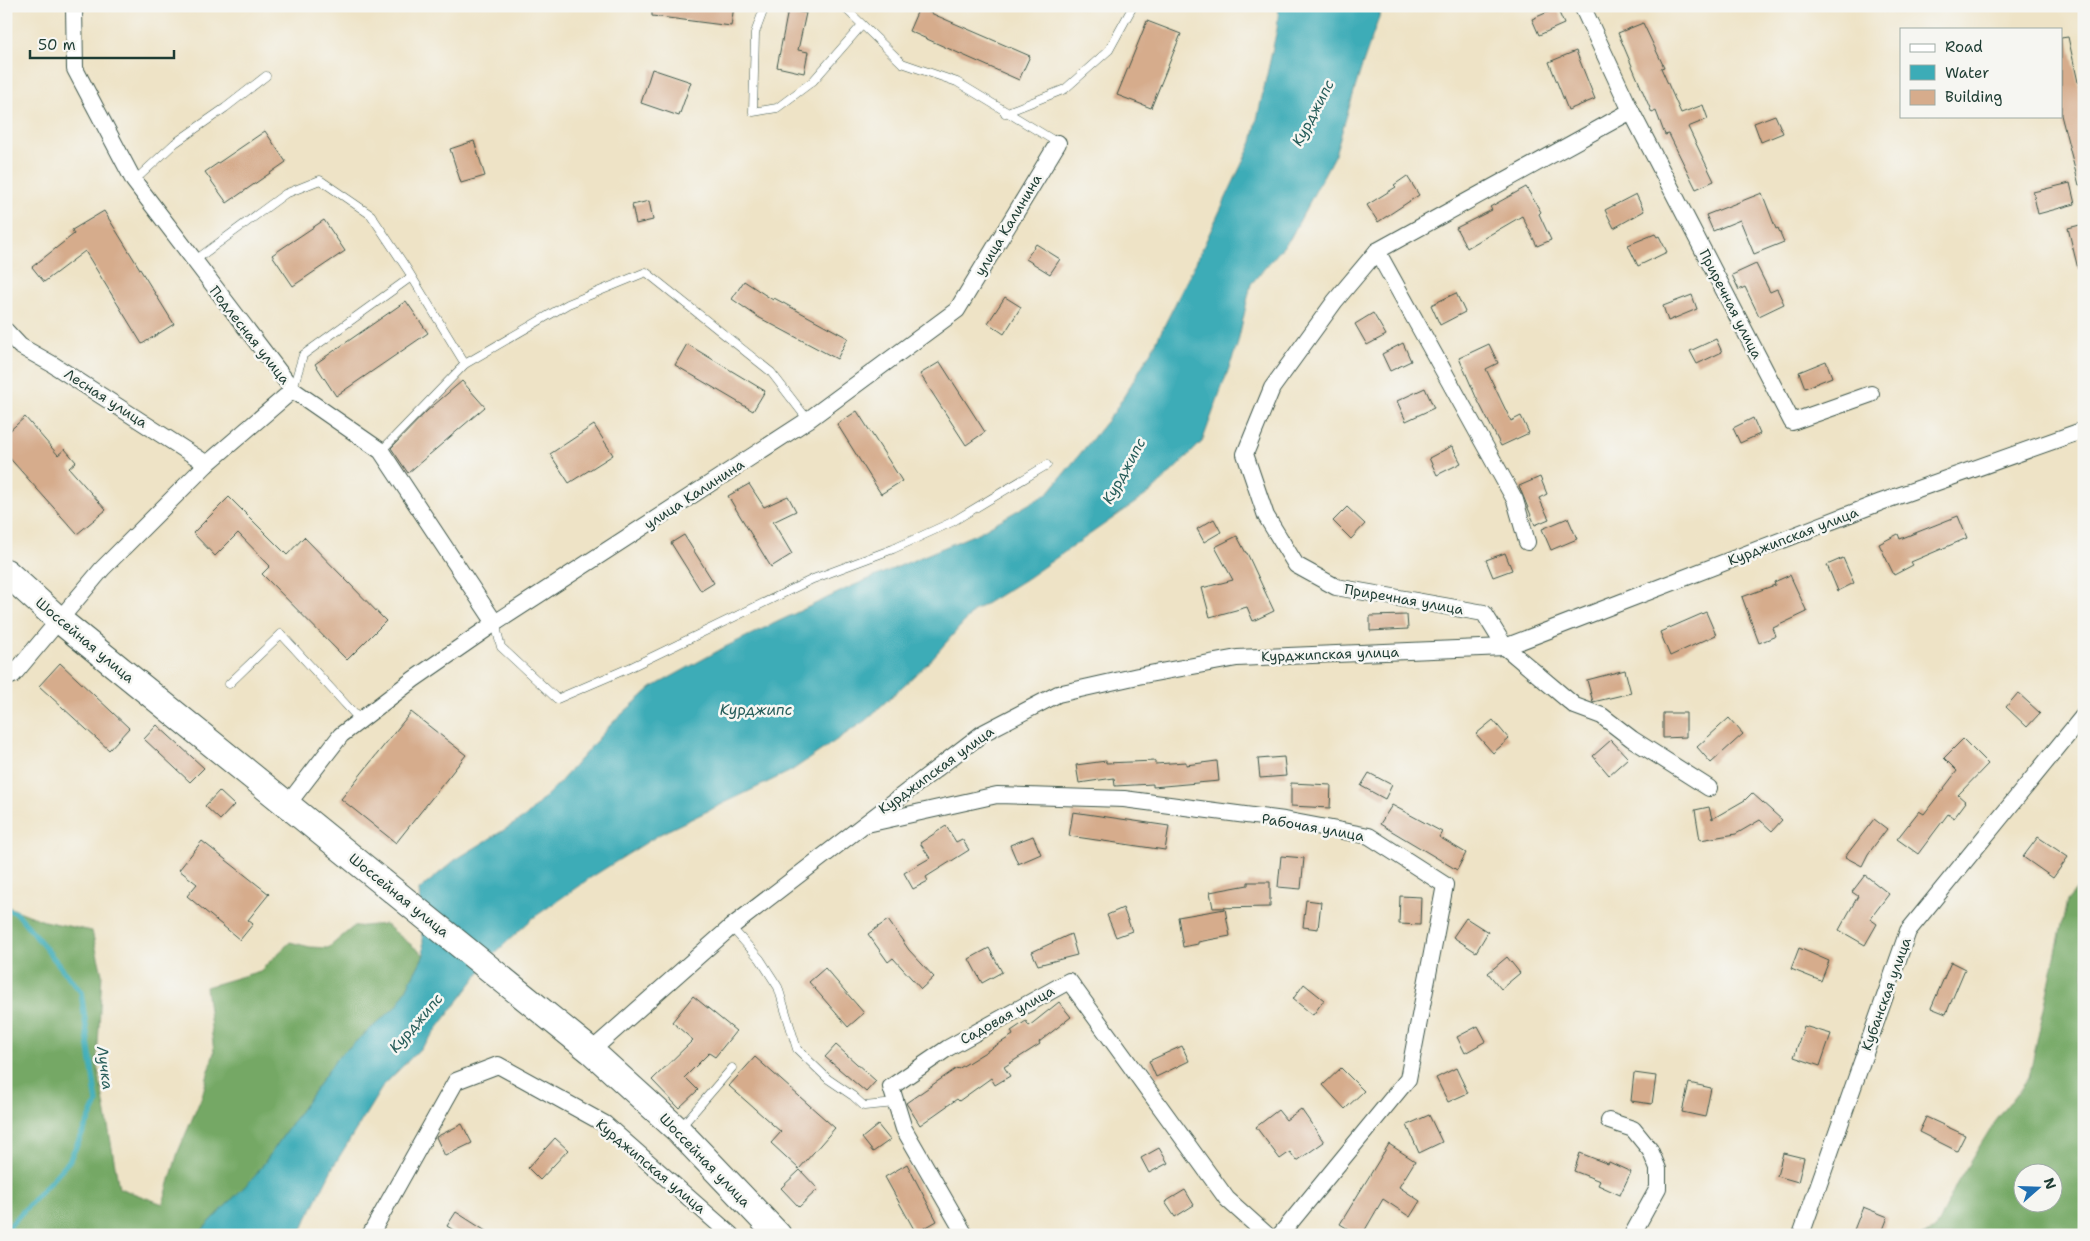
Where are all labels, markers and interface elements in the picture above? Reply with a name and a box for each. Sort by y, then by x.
scale bar [30,28,174,60]
legend [1900,28,2062,118]
text: 50 m [38,35,76,55]
text: Road [1945,37,1983,57]
text: Water [1945,63,1989,83]
water label: Курджипс [1287,76,1339,150]
text: Building [1945,87,2002,107]
street label: улица Калинина [971,171,1046,279]
street label: Приречная улица [1696,246,1767,362]
street label: Подлесная улица [206,282,294,388]
street label: Лесная улица [61,364,151,432]
water label: Курджипс [1098,434,1151,508]
street label: улица Калинина [641,455,748,533]
street label: Курджипская улица [1725,503,1861,569]
street label: Приречная улица [1343,580,1465,618]
street label: Шоссейная улица [32,593,138,687]
street label: Курджипская улица [1261,643,1400,665]
water label: Курджипс [720,700,793,720]
street label: Курджипская улица [875,722,997,818]
street label: Рабочая улица [1260,809,1366,845]
street label: Шоссейная улица [345,849,453,941]
street label: Кубанская улица [1857,935,1915,1053]
street label: Садовая улица [957,981,1058,1048]
water label: Курджипс [385,989,448,1057]
water label: Лучка [92,1044,118,1091]
street label: Шоссейная улица [656,1109,755,1211]
street label: Курджипская улица [592,1115,710,1217]
north arrow [2012,1164,2062,1214]
text: N [2040,1175,2061,1192]

